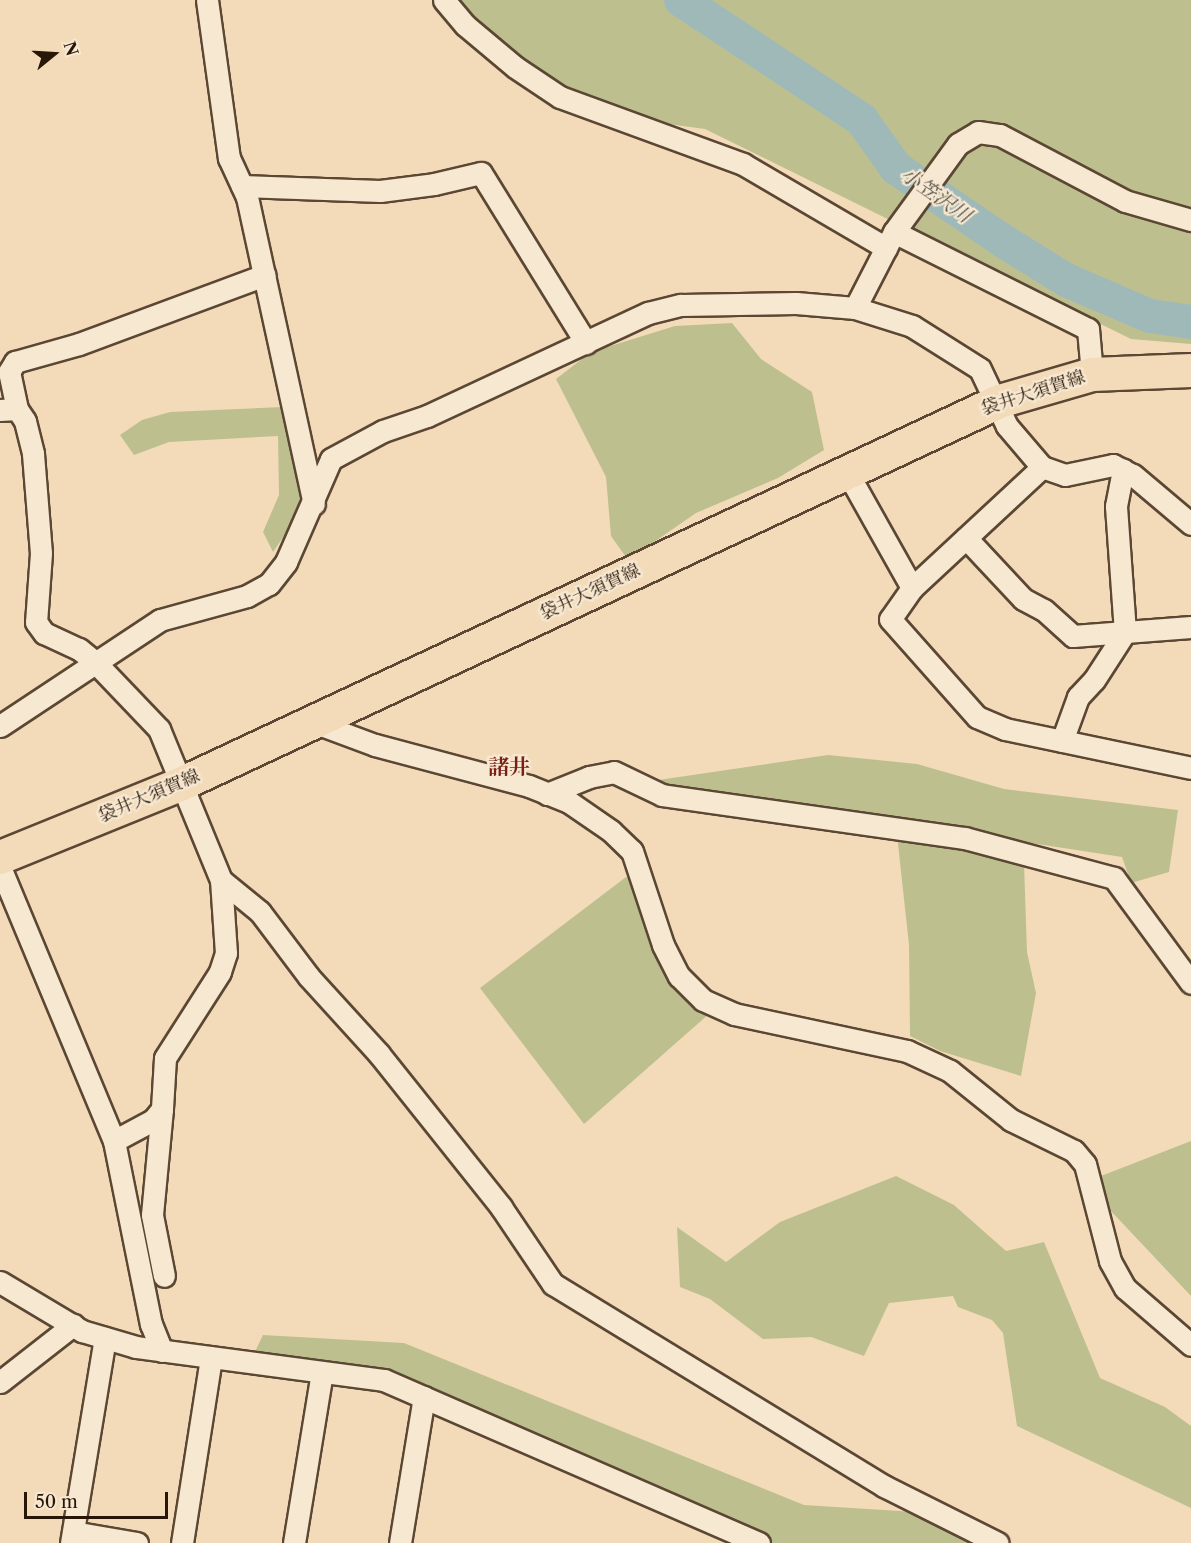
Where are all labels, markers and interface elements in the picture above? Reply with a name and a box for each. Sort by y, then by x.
north arrow [24,24,84,84]
text: N [59,39,83,58]
water label: 小笠沢川 [896,162,976,228]
street label: 袋井大須賀線 [978,366,1088,420]
street label: 袋井大須賀線 [536,559,644,625]
district label: 諸井 [488,754,530,780]
street label: 袋井大須賀線 [95,765,203,827]
scale bar [27,1480,171,1518]
text: 50 m [35,1491,78,1513]

